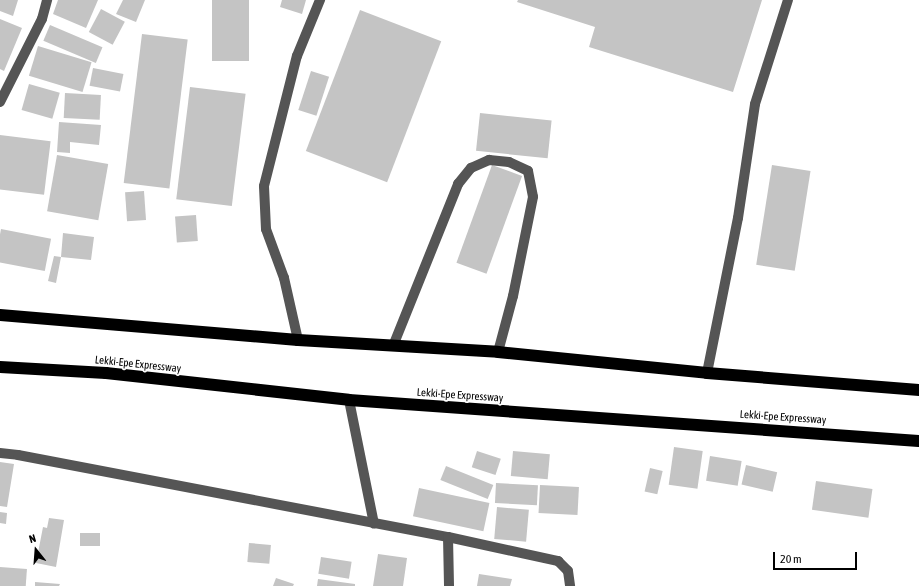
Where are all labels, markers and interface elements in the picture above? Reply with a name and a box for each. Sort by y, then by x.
street label: Lekki-Epe Expressway [94,353,182,375]
street label: Lekki-Epe Expressway [416,385,504,405]
street label: Lekki-Epe Expressway [739,407,827,427]
north arrow [16,530,56,570]
text: N [28,532,37,545]
scale bar [775,544,859,570]
text: 20 m [780,552,802,566]

